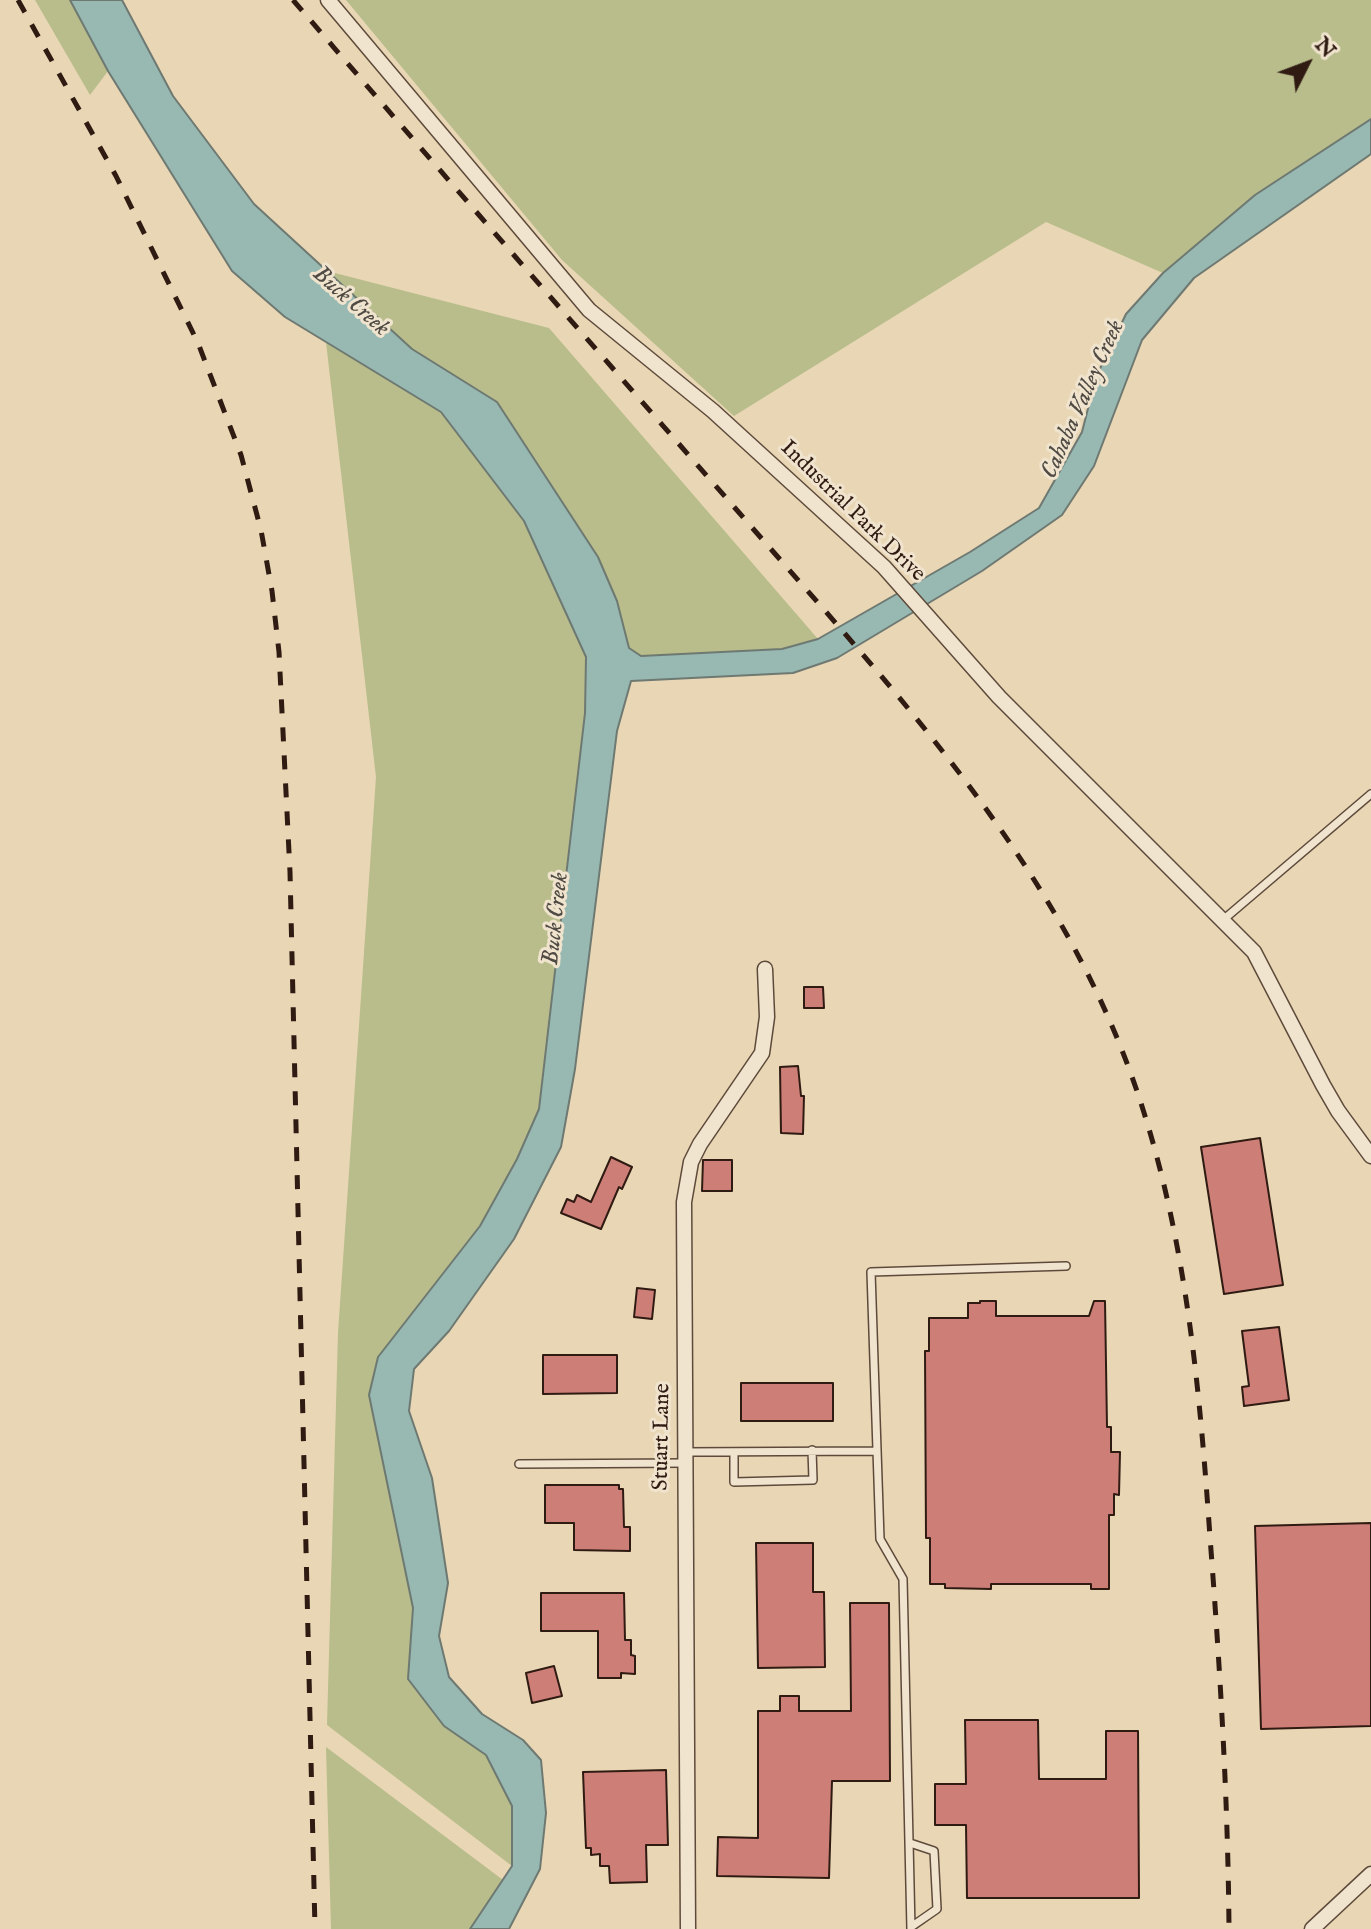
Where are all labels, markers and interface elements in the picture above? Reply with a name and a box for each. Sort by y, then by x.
north arrow [1267,24,1347,104]
text: N [1308,31,1342,64]
water label: Buck Creek [305,261,395,343]
water label: Cahaba Valley Creek [1036,316,1132,484]
street label: Industrial Park Drive [774,436,930,588]
water label: Buck Creek [538,871,576,967]
street label: Stuart Lane [649,1383,677,1491]

